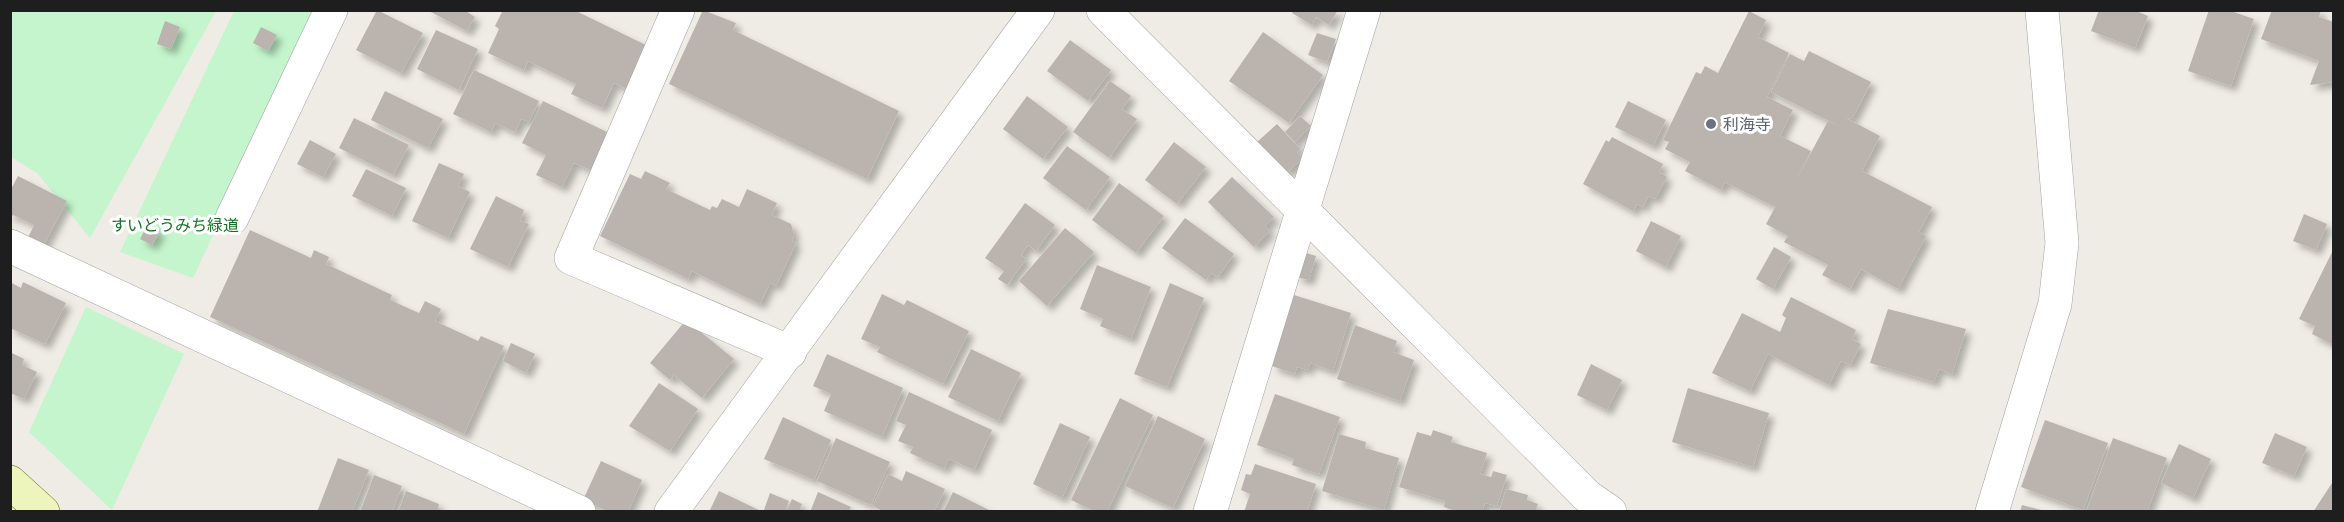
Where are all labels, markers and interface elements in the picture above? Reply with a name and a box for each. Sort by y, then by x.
place label: 利海寺 [1723,113,1771,136]
marker: 利海寺 [1704,117,1718,131]
park label: すいどうみち緑道 [111,214,239,237]

